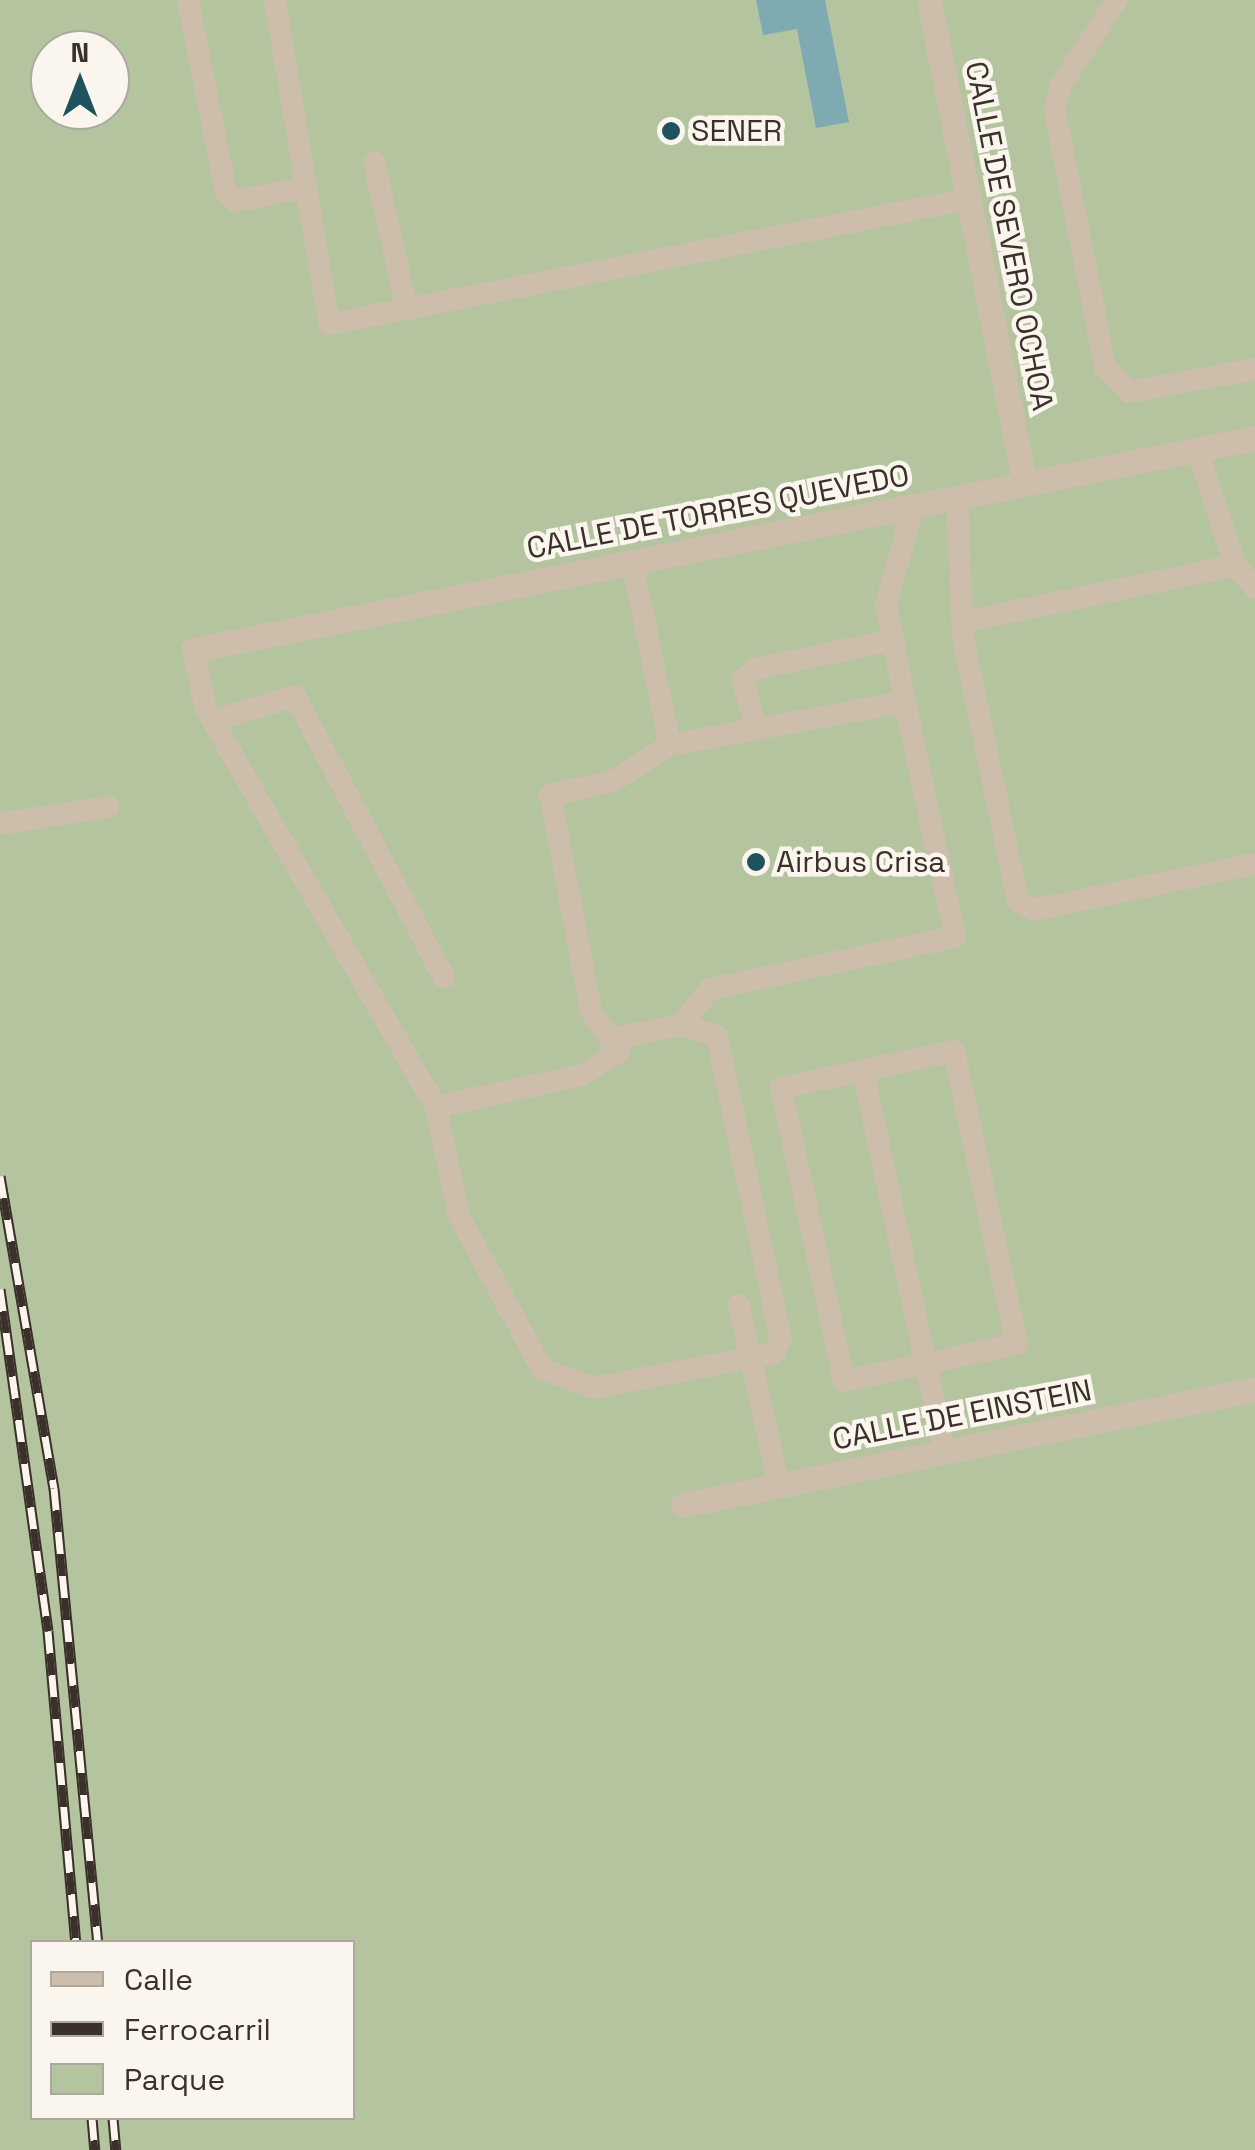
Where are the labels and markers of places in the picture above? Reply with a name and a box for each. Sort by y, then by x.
place label: SENER [691,113,782,149]
marker: SENER [660,120,682,142]
place label: Airbus Crisa [776,844,946,880]
marker: Airbus Crisa [745,851,767,873]

